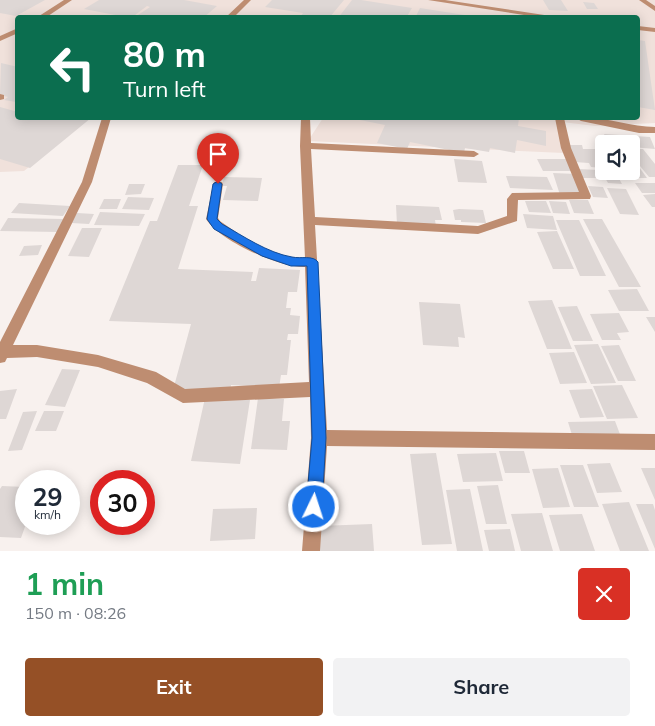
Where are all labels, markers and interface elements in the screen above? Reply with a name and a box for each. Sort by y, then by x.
text: 80 m [123,32,206,76]
icon: left [40,35,105,100]
text: Turn left [123,75,206,103]
pin [197,133,239,184]
map controls [595,135,640,180]
button: sound [595,135,640,180]
icon: arrive [204,140,232,168]
speed limit sign: 30 [90,470,155,535]
position arrow [287,480,339,532]
text: 29 [32,481,63,512]
text: km/h [34,507,61,522]
text: 1 min [25,565,104,603]
button: close [578,568,630,620]
text: 150 m · 08:26 [25,603,126,623]
button: Exit [25,658,323,716]
button: Share [333,658,630,716]

